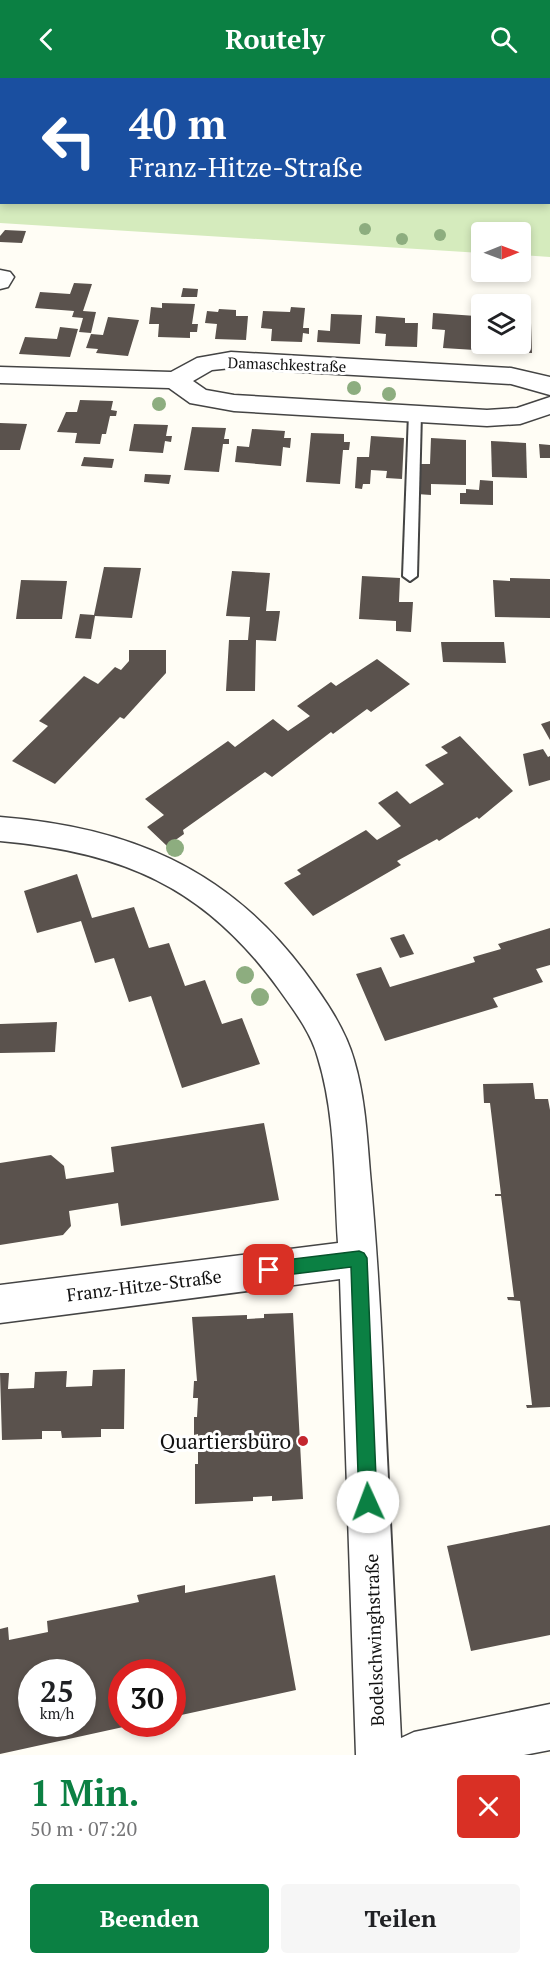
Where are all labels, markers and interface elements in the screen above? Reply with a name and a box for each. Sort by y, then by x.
text: Routely [225,21,325,57]
icon: back [30,23,63,56]
icon: search [487,23,520,56]
text: 40 m [129,95,227,151]
icon: left [30,102,108,180]
text: Franz-Hitze-Straße [129,149,363,185]
north arrow [471,222,531,282]
map controls [471,222,531,354]
button: layers [471,294,531,354]
street label: Damaschkestraße [227,352,347,376]
pin [243,1244,294,1295]
icon: arrive [252,1253,285,1286]
street label: Franz-Hitze-Straße [65,1264,223,1306]
place label: Quartiersbüro [160,1427,291,1455]
marker: Quartiersbüro [296,1434,310,1448]
position arrow [336,1470,400,1534]
street label: Bodelschwinghstraße [359,1553,389,1727]
speed limit sign: 30 [108,1659,186,1737]
text: 25 [40,1671,74,1711]
text: km/h [40,1703,74,1723]
text: 1 Min. [30,1769,139,1816]
button: close [457,1775,520,1838]
text: 50 m · 07:20 [30,1815,137,1842]
button: Beenden [30,1884,269,1953]
button: Teilen [281,1884,520,1953]

